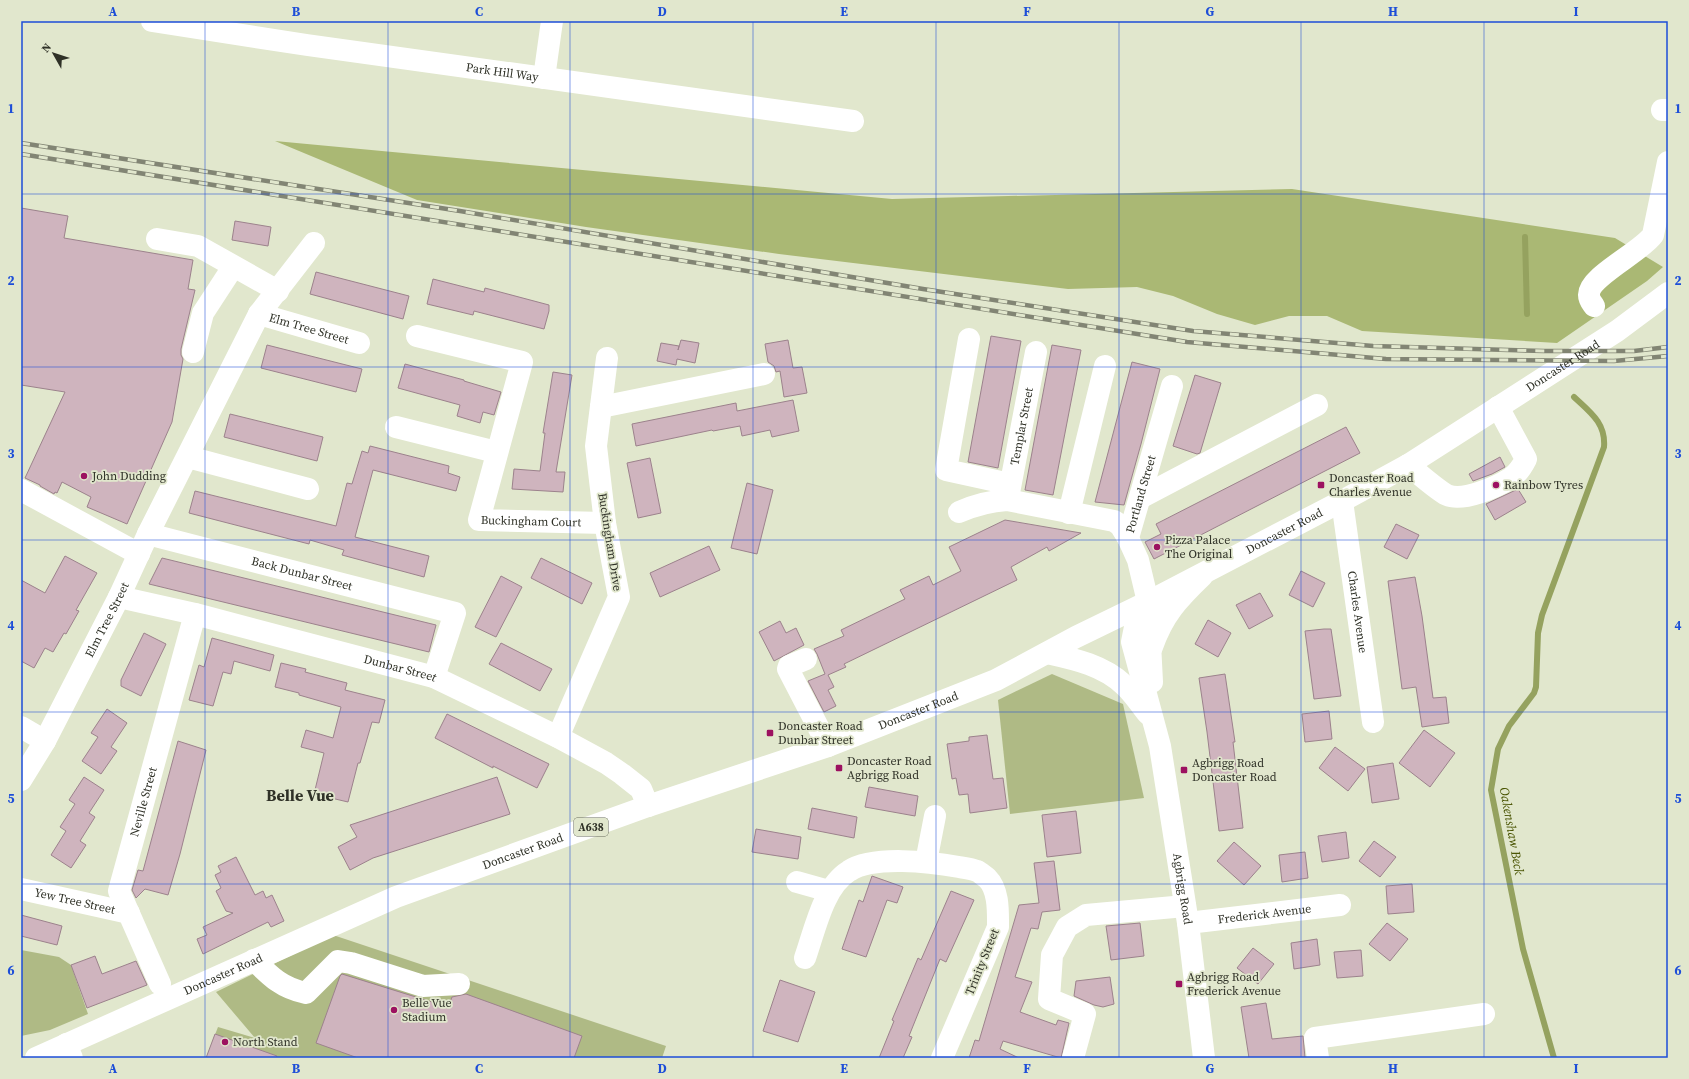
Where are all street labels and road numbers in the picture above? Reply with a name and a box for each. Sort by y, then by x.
street label: Park Hill Way [465,59,540,85]
street label: Elm Tree Street [267,309,351,348]
street label: Doncaster Road [1523,336,1603,395]
street label: Templar Street [1006,386,1037,466]
street label: Portland Street [1122,453,1160,535]
street label: Buckingham Drive [594,492,626,592]
street label: Doncaster Road [1243,504,1326,558]
street label: Buckingham Court [481,512,582,530]
street label: Back Dunbar Street [250,553,354,594]
street label: Charles Avenue [1344,570,1371,654]
street label: Elm Tree Street [81,580,133,660]
street label: Dunbar Street [362,651,440,685]
street label: Doncaster Road [876,688,961,733]
street label: Neville Street [126,765,161,839]
road number: A638 [574,818,608,836]
street label: Doncaster Road [480,829,565,873]
street label: Agbrigg Road [1169,852,1196,926]
street label: Yew Tree Street [33,884,117,918]
street label: Frederick Avenue [1217,900,1312,927]
street label: Trinity Street [961,926,1003,998]
street label: Doncaster Road [181,950,265,999]

